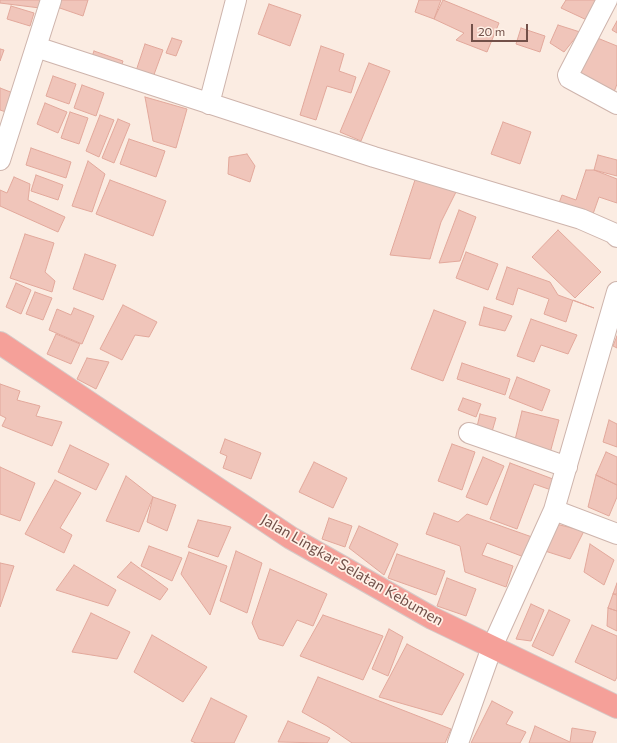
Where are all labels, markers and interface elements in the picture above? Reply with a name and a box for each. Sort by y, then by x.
scale bar [473,16,530,42]
text: 20 m [478,24,505,38]
street label: Jalan Lingkar Selatan Kebumen [258,510,446,630]

